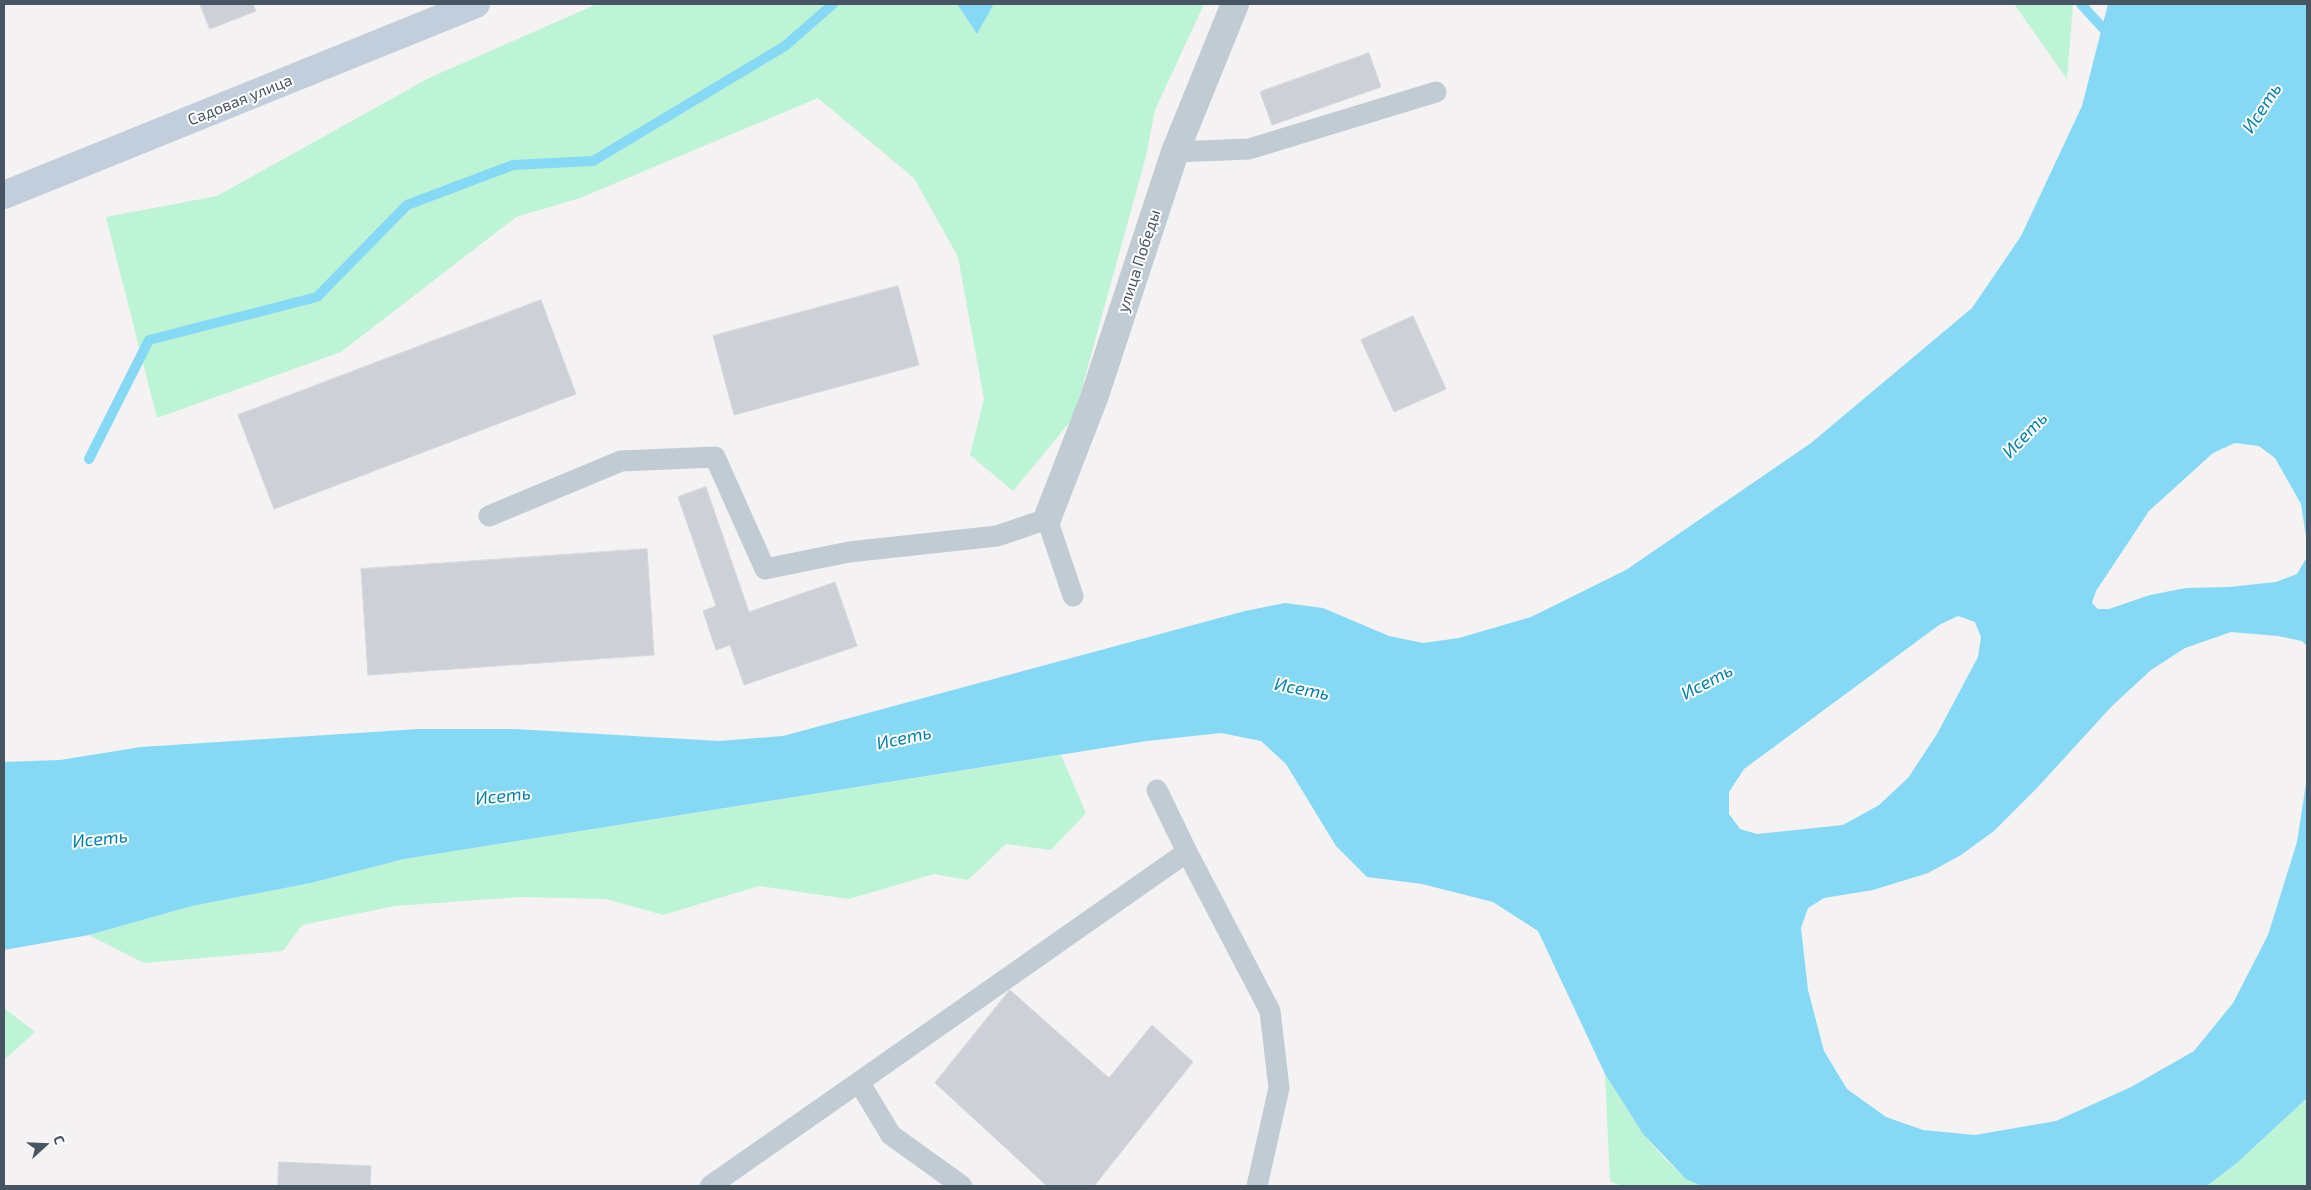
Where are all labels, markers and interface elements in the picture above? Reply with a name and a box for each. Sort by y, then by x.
street label: Садовая улица [185,70,295,130]
water label: Исеть [2238,79,2286,137]
street label: улица Победы [1113,207,1165,315]
water label: Исеть [1998,407,2052,463]
water label: Исеть [1677,659,1737,705]
water label: Исеть [1273,673,1331,705]
water label: Исеть [875,722,933,754]
water label: Исеть [474,782,532,810]
water label: Исеть [71,825,129,853]
north arrow [20,1120,70,1170]
text: С [50,1133,69,1146]

